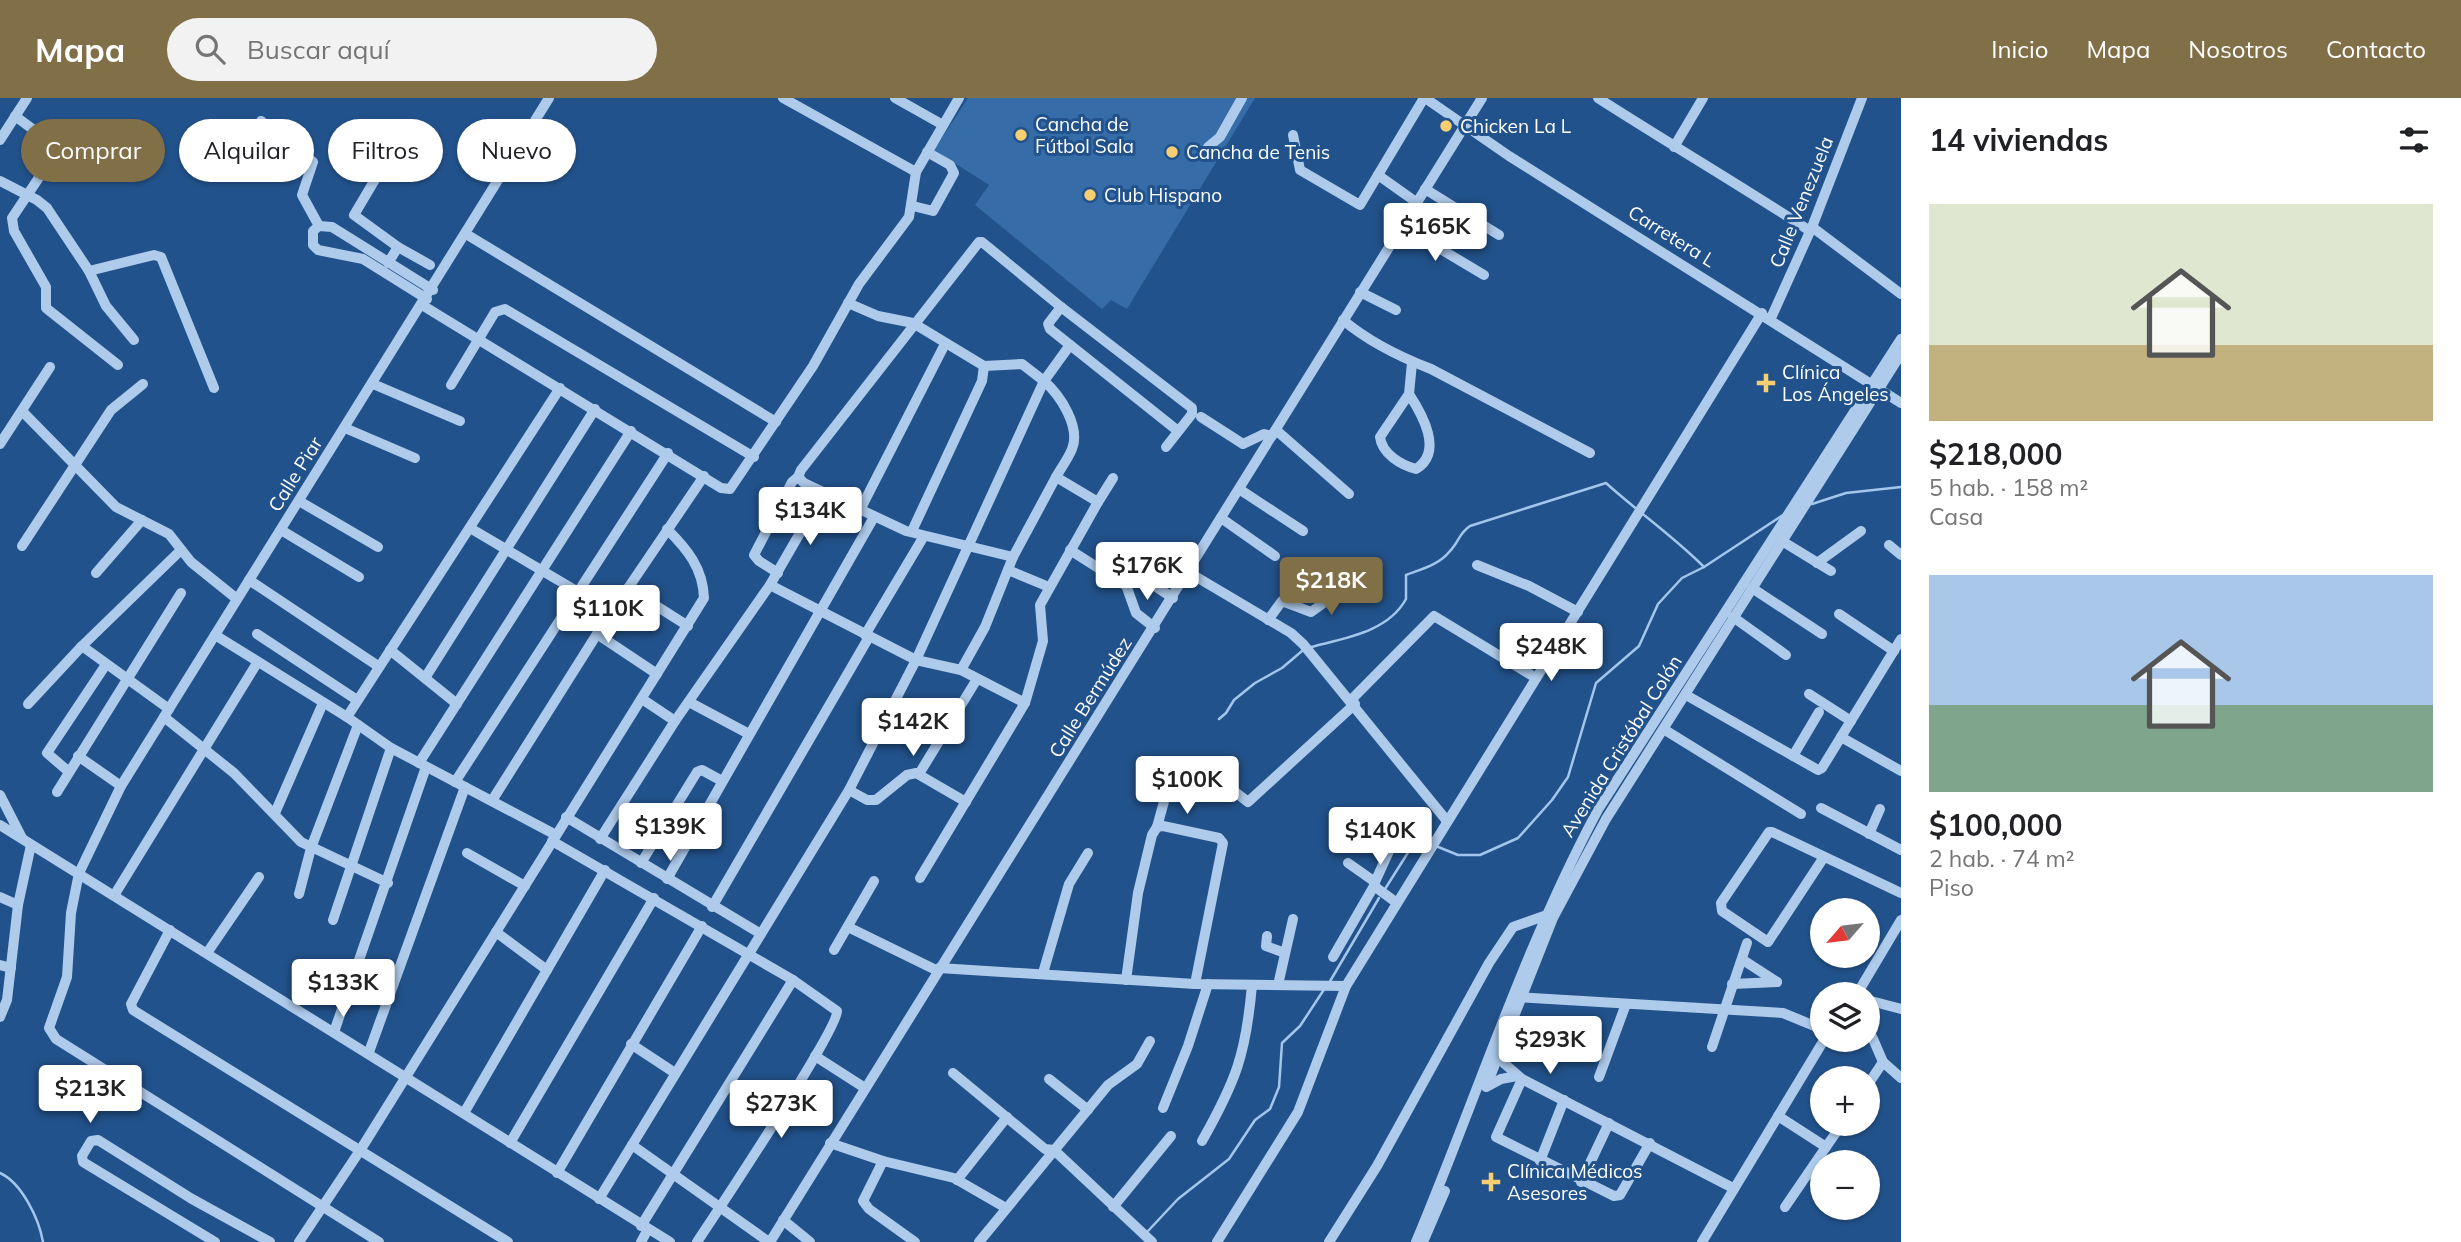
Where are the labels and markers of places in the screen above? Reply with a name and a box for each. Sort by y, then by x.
place label: Cancha de Fútbol Sala [1035,112,1134,158]
place label: Chicken La L [1460,114,1572,138]
marker: Chicken La L [1438,118,1454,134]
marker: Cancha de Fútbol Sala [1013,127,1029,143]
place label: Cancha de Tenis [1186,140,1330,164]
marker: Cancha de Tenis [1164,144,1180,160]
place label: Club Hispano [1104,183,1222,207]
marker: Club Hispano [1082,187,1098,203]
pin: $165K [1386,204,1484,263]
place label: Clínica Los Ángeles [1782,360,1889,406]
marker: Clínica Los Ángeles [1756,373,1776,393]
pin: $134K [761,488,859,547]
pin: $176K [1098,542,1196,602]
pin: $218K [1282,558,1380,617]
pin: $110K [559,586,657,645]
pin: $248K [1502,624,1600,683]
pin: $142K [864,698,962,758]
pin: $100K [1138,756,1236,816]
pin: $139K [621,804,719,863]
pin: $140K [1331,808,1429,867]
pin: $133K [294,960,392,1019]
pin: $293K [1501,1016,1599,1076]
pin: $213K [41,1066,139,1125]
pin: $273K [732,1080,830,1140]
place label: Clínica Médicos Asesores [1507,1159,1642,1205]
marker: Clínica Médicos Asesores [1481,1172,1501,1192]

